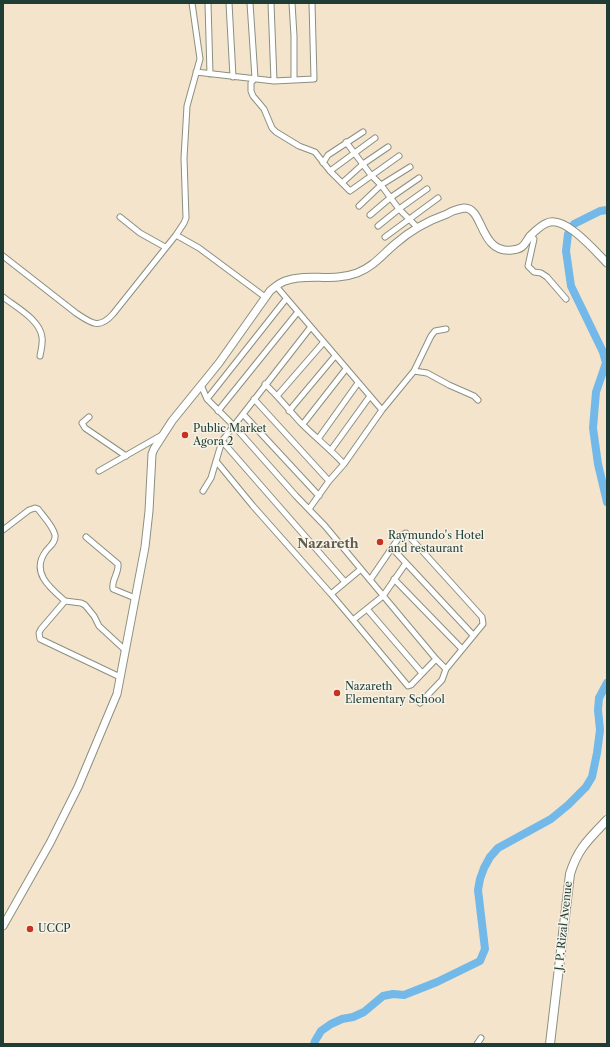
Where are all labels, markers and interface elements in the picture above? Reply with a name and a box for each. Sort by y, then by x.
place label: Public Market Agora 2 [193,422,266,448]
marker: Public Market Agora 2 [180,430,190,440]
place label: Raymundo's Hotel and restaurant [388,529,484,555]
district label: Nazareth [297,536,359,552]
marker: Raymundo's Hotel and restaurant [375,537,385,547]
place label: Nazareth Elementary School [345,680,445,706]
marker: Nazareth Elementary School [332,688,342,698]
street label: J. P. Rizal Avenue [553,881,575,971]
place label: UCCP [38,922,71,936]
marker: UCCP [25,924,35,934]

